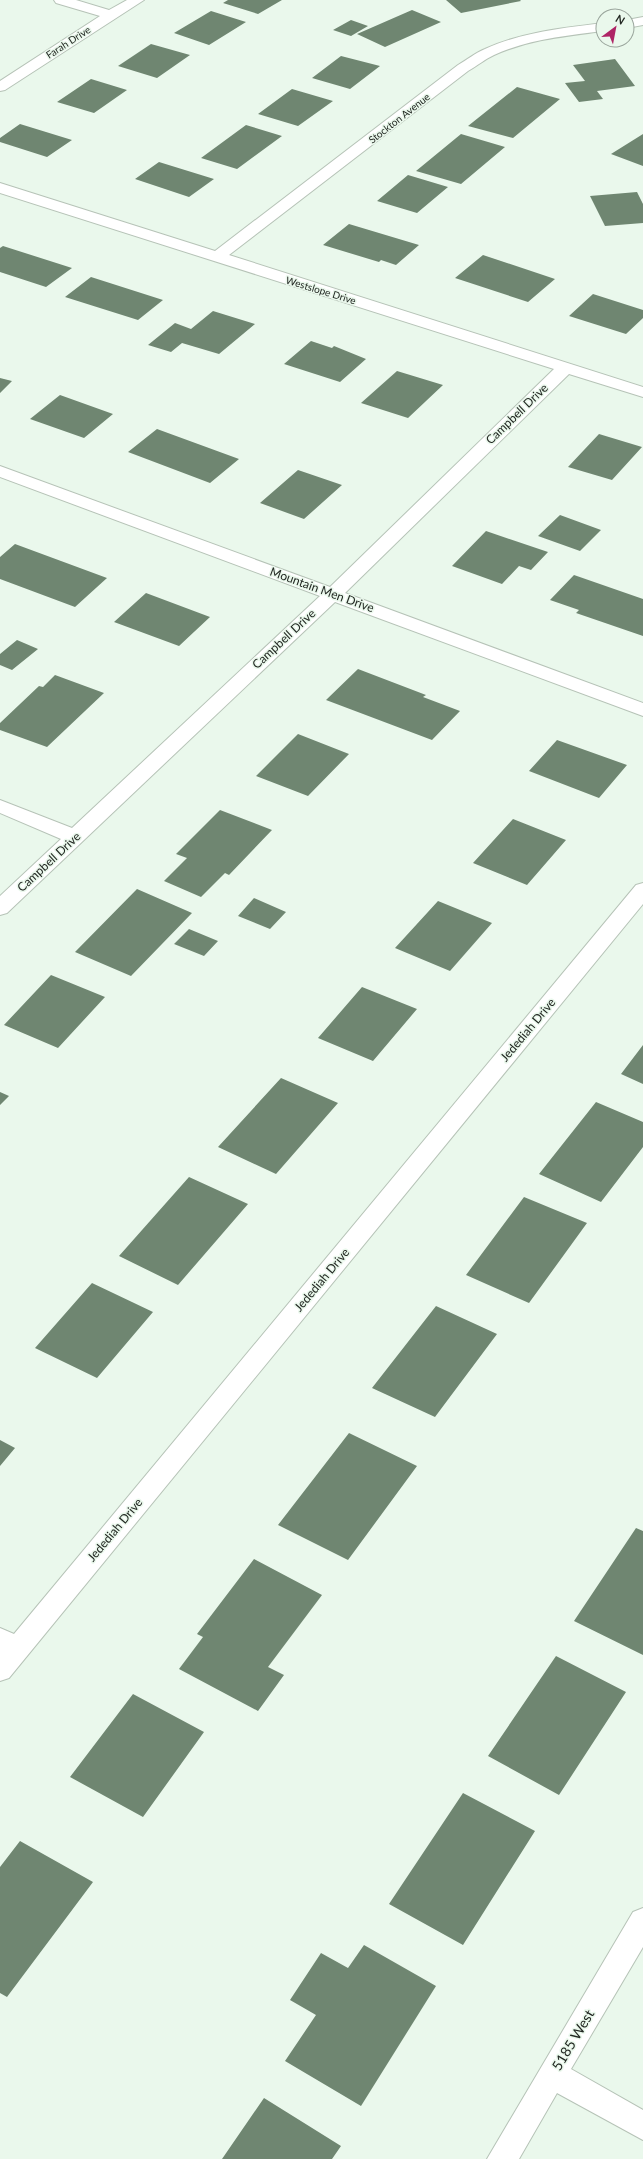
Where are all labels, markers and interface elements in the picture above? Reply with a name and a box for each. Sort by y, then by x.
north arrow [595,8,635,48]
text: N [614,11,628,27]
street label: Farah Drive [44,23,92,61]
street label: Stockton Avenue [366,90,432,146]
street label: Westslope Drive [285,274,357,306]
street label: Campbell Drive [482,380,551,447]
street label: Mountain Men Drive [268,564,376,615]
street label: Campbell Drive [249,606,318,672]
street label: Campbell Drive [14,829,83,895]
street label: Jedediah Drive [497,995,558,1064]
street label: Jedediah Drive [291,1245,352,1314]
street label: Jedediah Drive [84,1495,145,1564]
street label: 5185 West [548,2006,597,2073]

